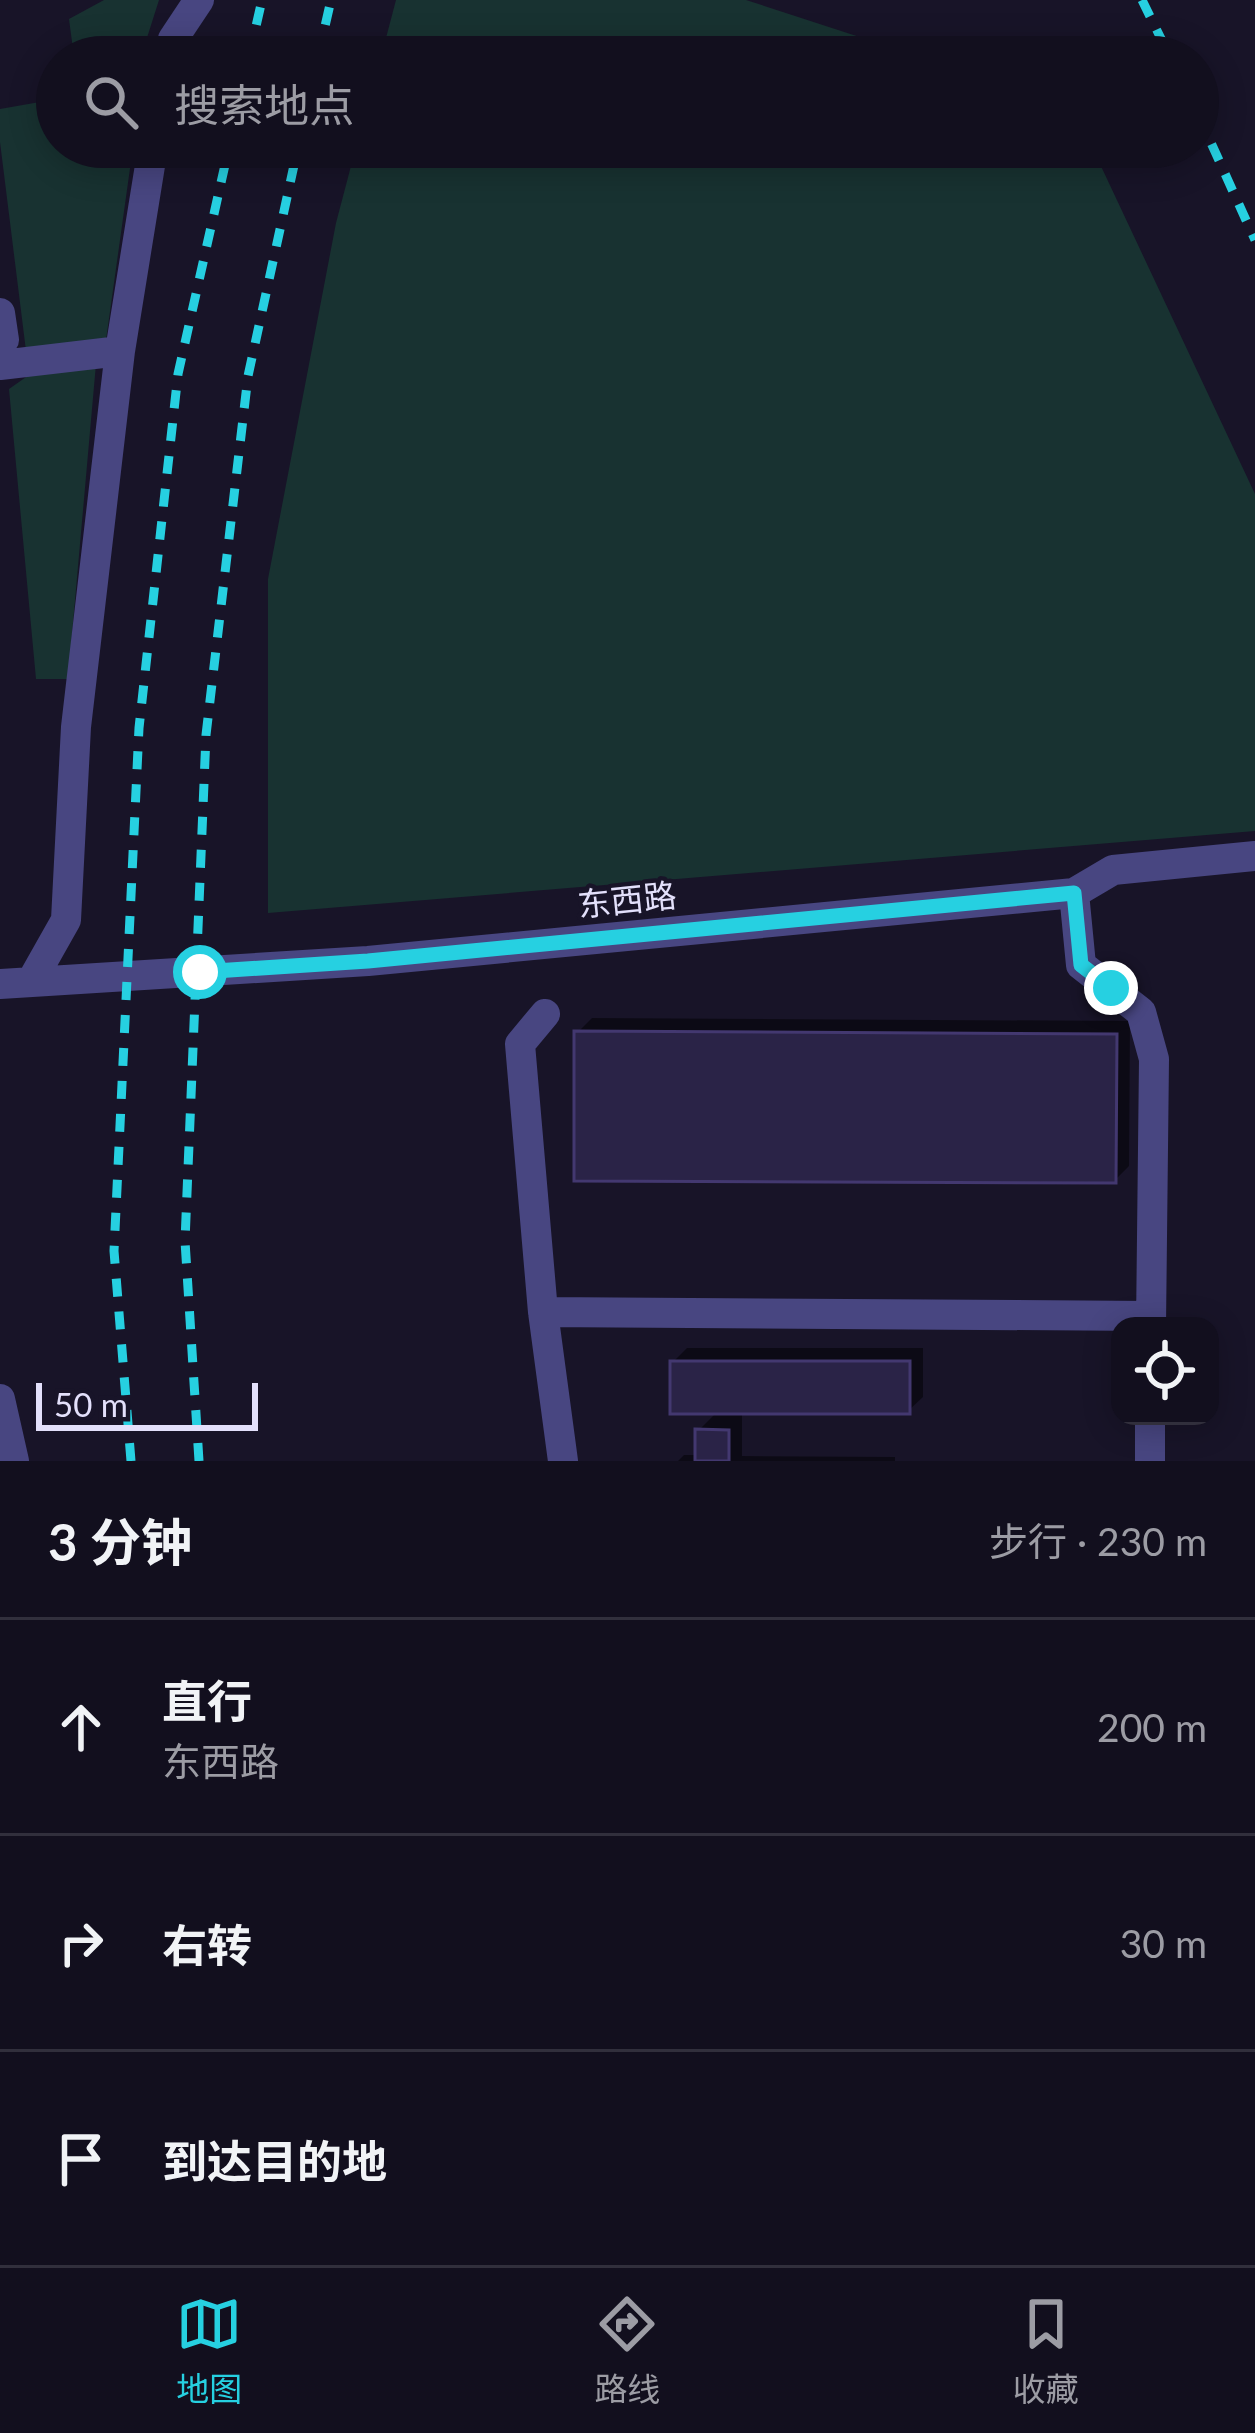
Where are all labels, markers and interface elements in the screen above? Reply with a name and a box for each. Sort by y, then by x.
search box [36,36,1219,168]
icon: search [78,69,144,135]
text: 搜索地点 [174,78,354,132]
street label: 东西路 [576,874,678,924]
route start [173,945,227,999]
route end [1084,961,1138,1015]
map controls [1111,1317,1219,1425]
button: locate [1111,1317,1219,1425]
scale bar [36,1377,258,1430]
text: 50 m [54,1384,128,1424]
text: 3 分钟 [48,1511,192,1572]
text: 步行 · 230 m [989,1518,1207,1564]
text: 直行 [162,1674,252,1728]
icon: ahead [48,1694,114,1760]
text: 200 m [1097,1704,1207,1750]
text: 东西路 [162,1738,279,1784]
icon: right [48,1910,114,1976]
text: 右转 [162,1918,252,1972]
text: 30 m [1120,1920,1207,1966]
icon: arrive [48,2126,114,2192]
text: 到达目的地 [162,2134,387,2188]
tab: 地图 [176,2291,242,2411]
tab: 路线 [594,2291,660,2411]
tab: 收藏 [1013,2291,1079,2411]

